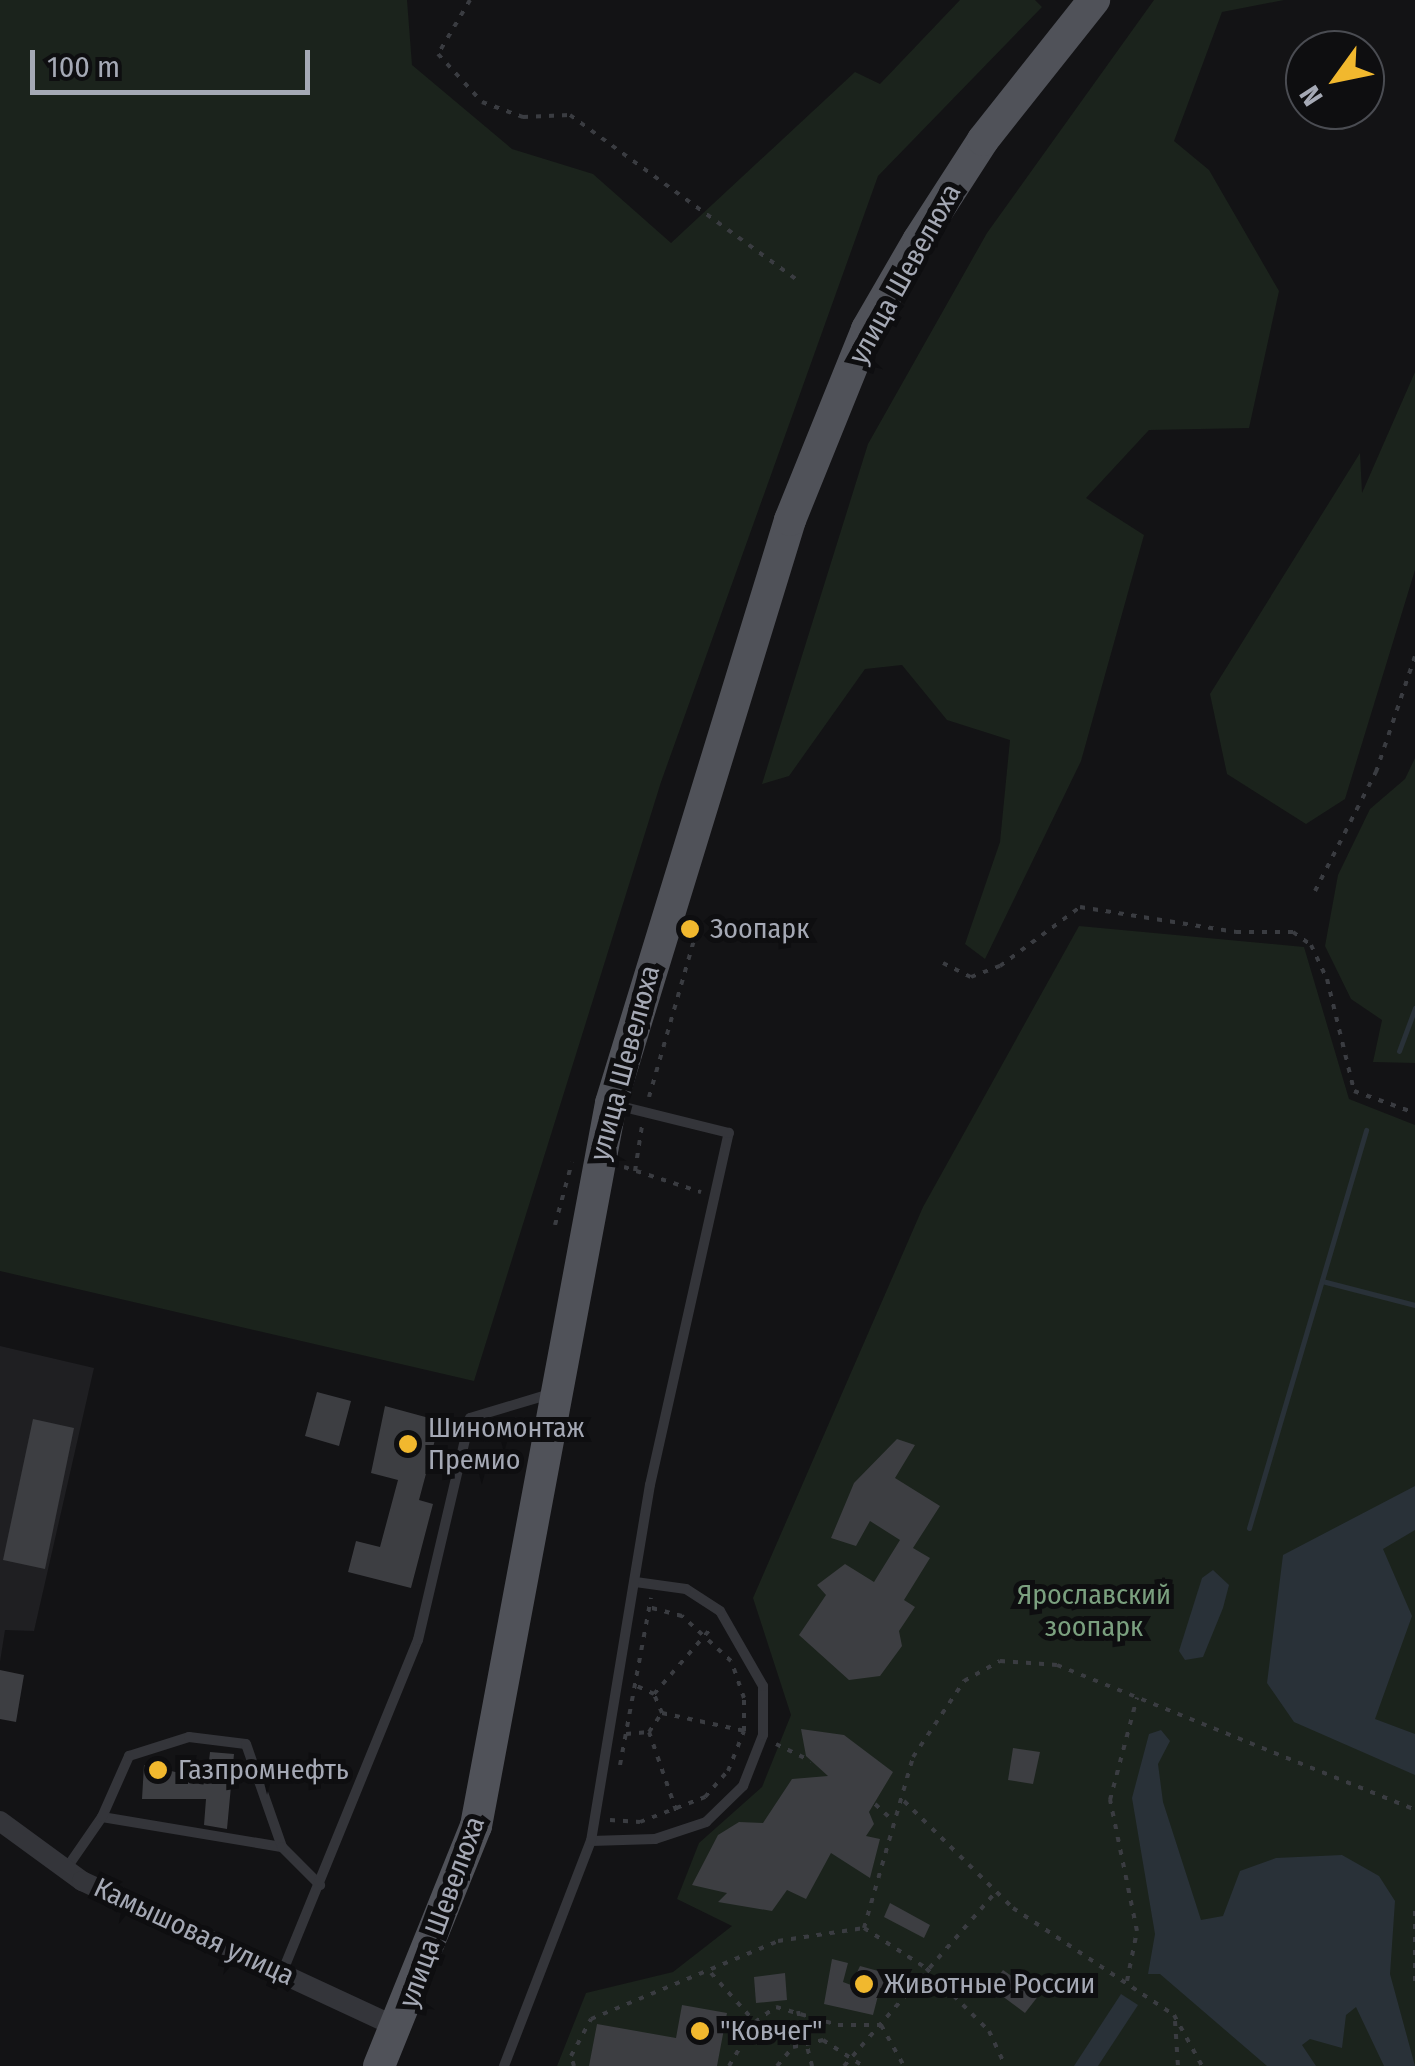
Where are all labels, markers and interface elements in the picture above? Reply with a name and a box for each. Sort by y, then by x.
scale bar [35,30,315,92]
north arrow [1285,30,1385,130]
text: 100 m [47,49,120,85]
text: N [1293,79,1330,112]
street label: улица Шевелюха [842,178,968,370]
place label: Зоопарк [710,912,809,946]
marker: Зоопарк [679,918,701,940]
street label: улица Шевелюха [583,962,667,1164]
place label: Шиномонтаж Премио [428,1411,584,1477]
marker: Шиномонтаж Премио [397,1433,419,1455]
park label: Ярославский зоопарк [1017,1578,1171,1644]
place label: Газпромнефть [178,1753,349,1787]
marker: Газпромнефть [147,1759,169,1781]
street label: улица Шевелюха [392,1812,492,2012]
street label: Камышовая улица [89,1871,299,1993]
place label: Животные России [884,1967,1095,2001]
marker: Животные России [853,1973,875,1995]
place label: "Ковчег" [720,2014,823,2048]
marker: "Ковчег" [689,2020,711,2042]

